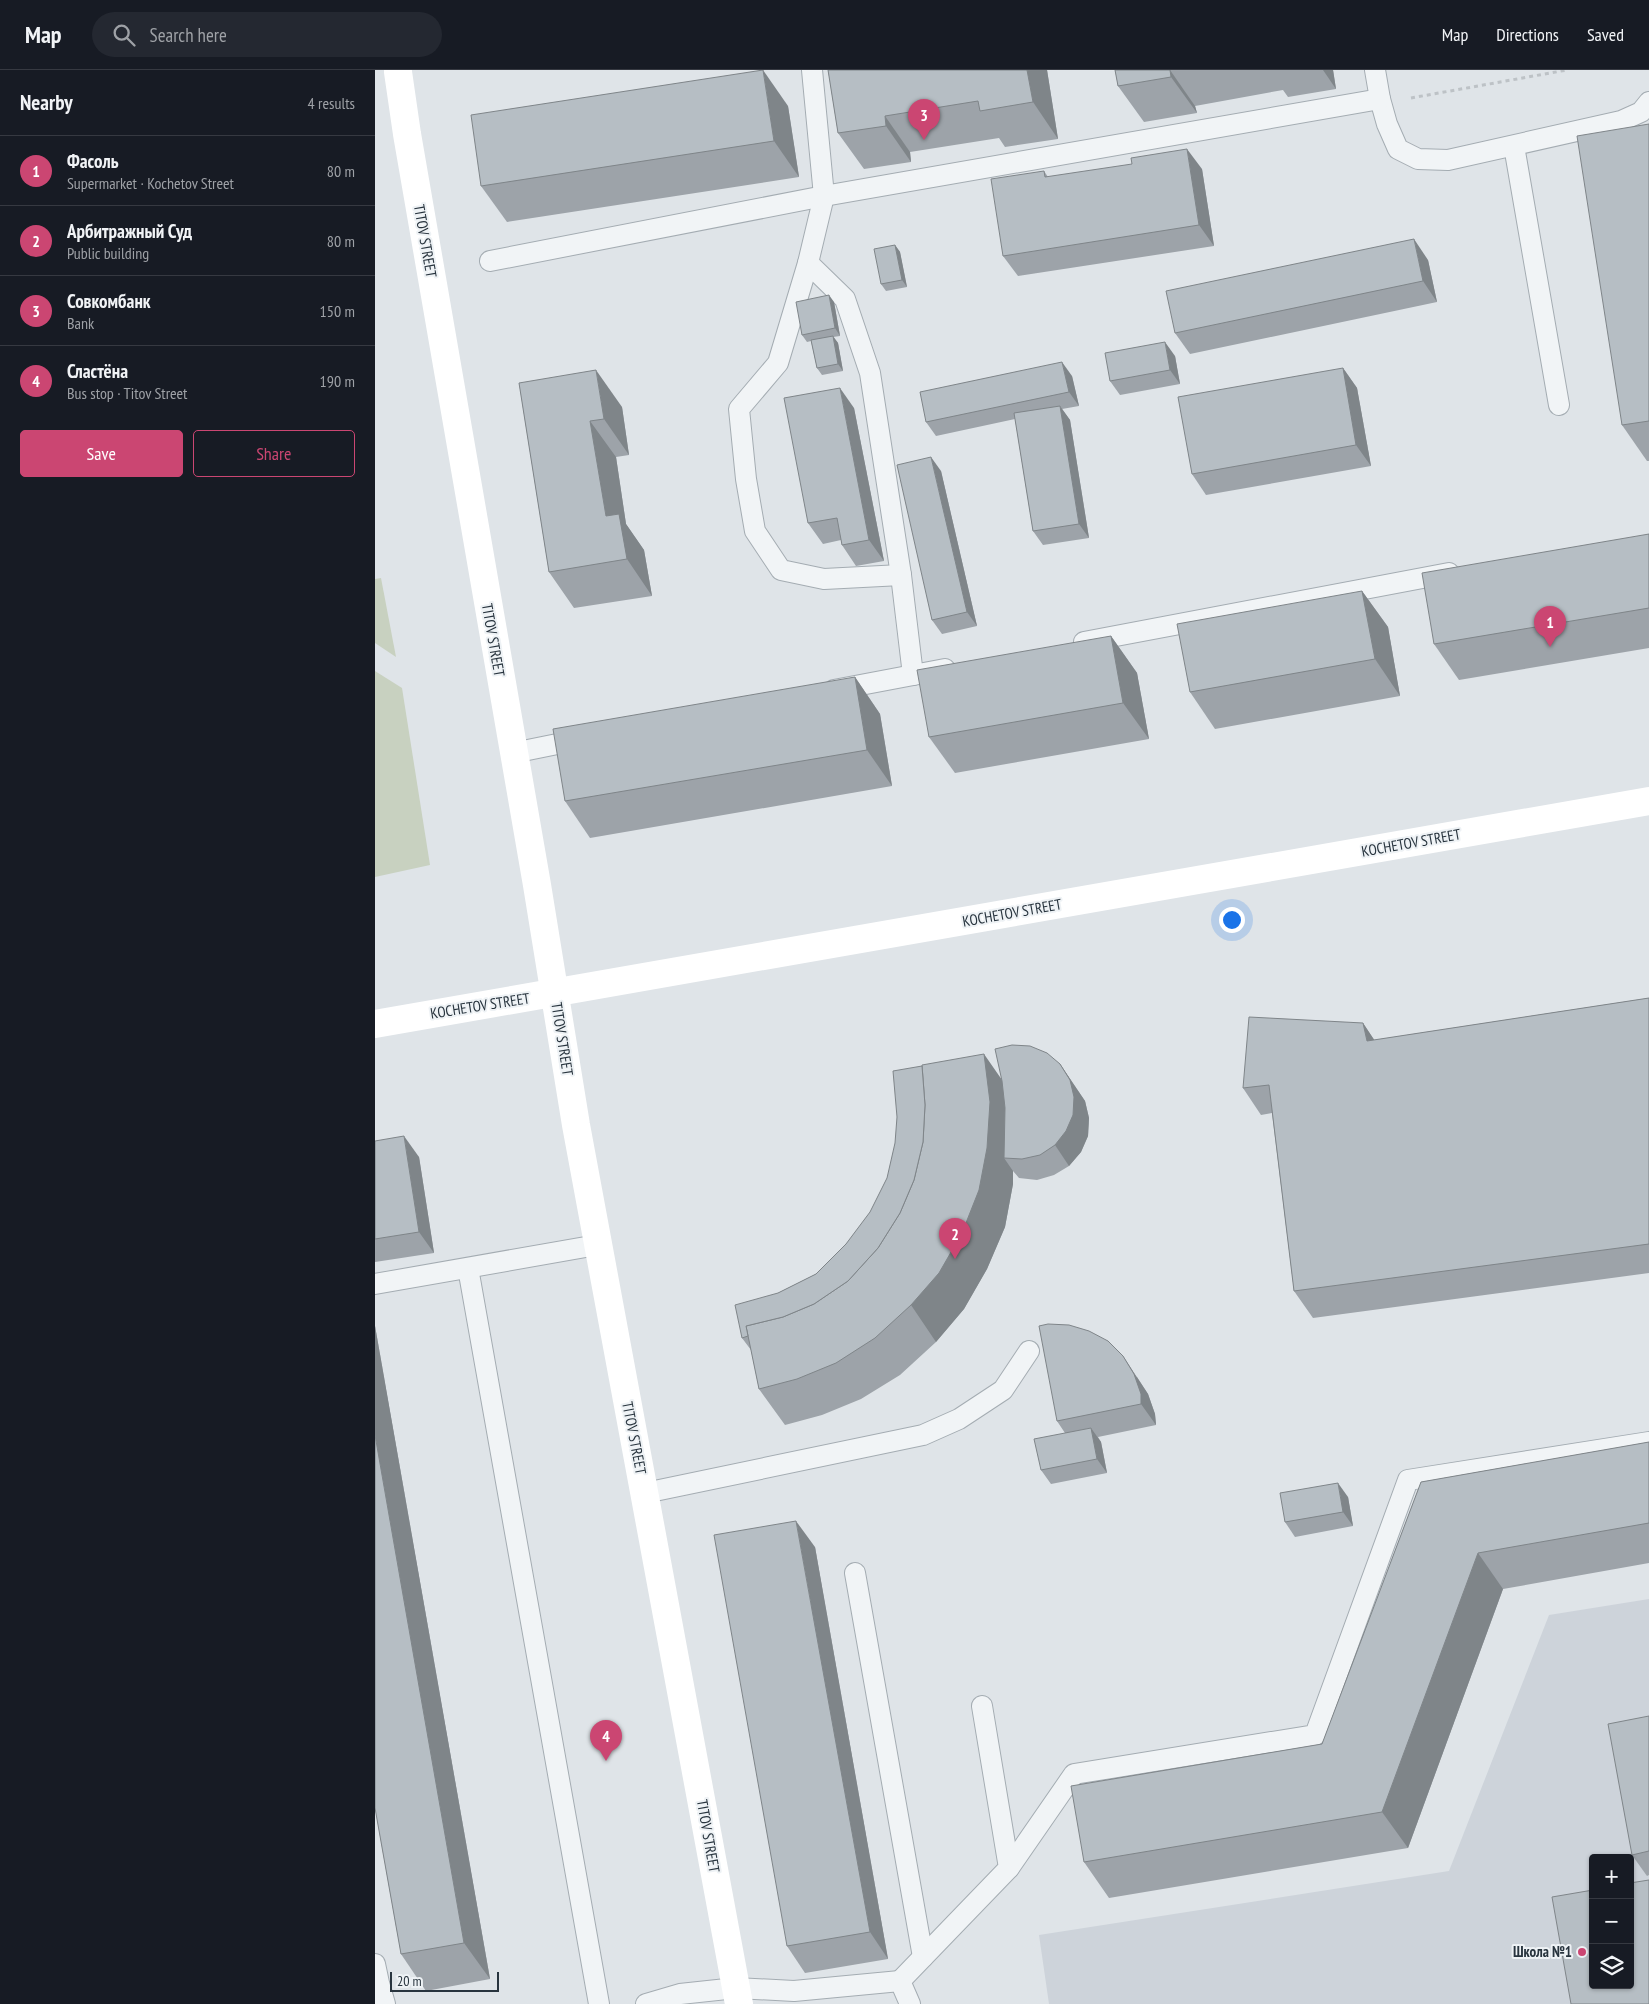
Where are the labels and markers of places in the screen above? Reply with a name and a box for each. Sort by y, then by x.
pin: 3 [908,99,940,140]
pin: 1 [1534,606,1566,647]
pin: 2 [939,1218,971,1259]
pin: 4 [590,1720,622,1761]
place label: Школа №1 [1513,1942,1572,1961]
marker: Школа №1 [1576,1946,1588,1958]

